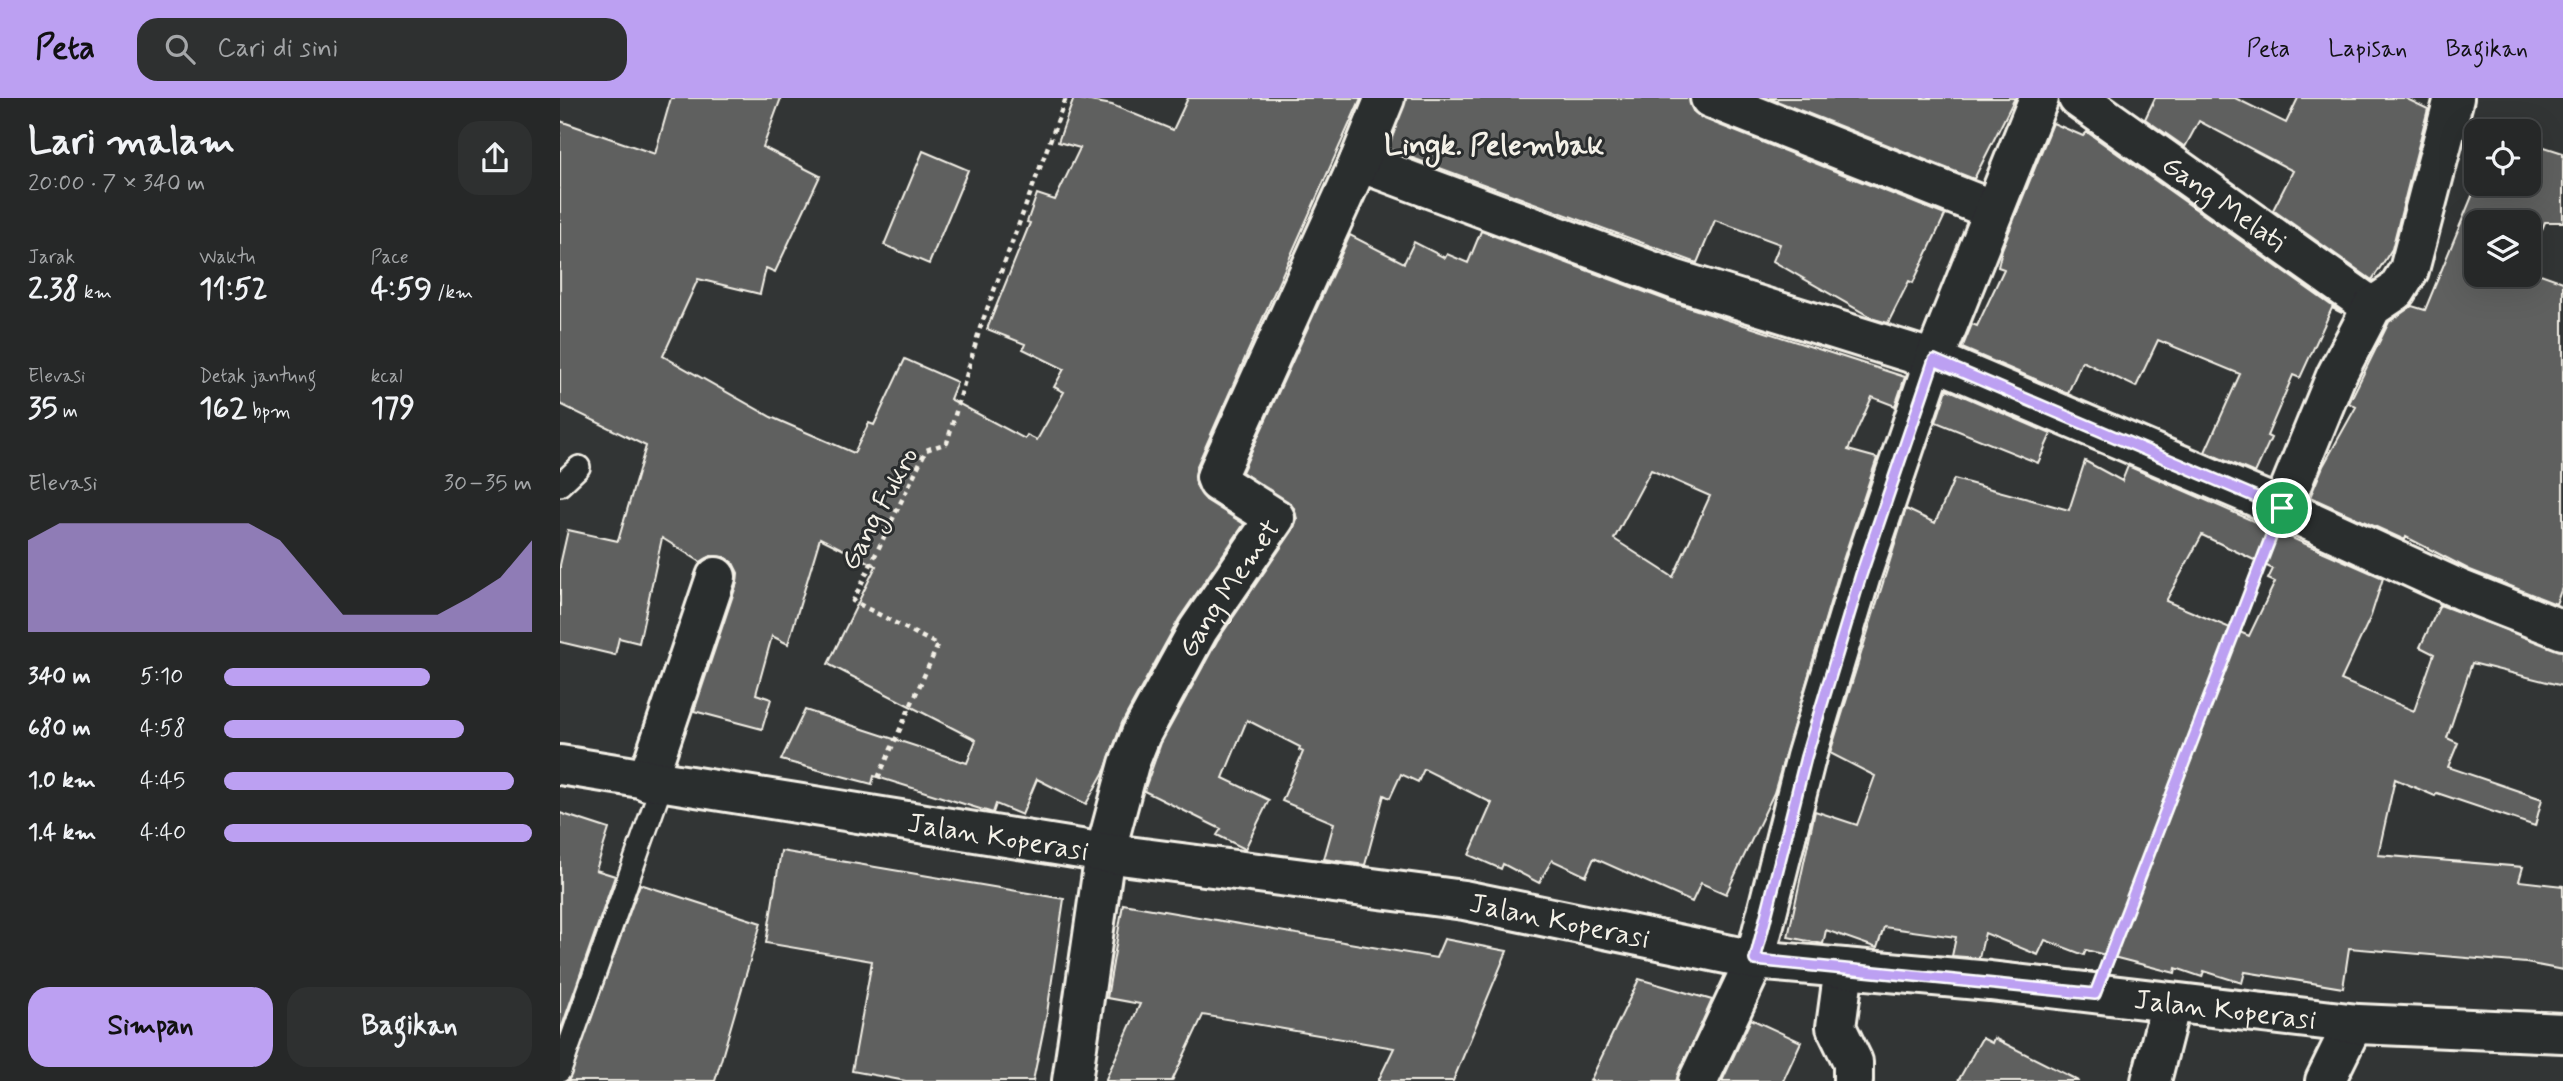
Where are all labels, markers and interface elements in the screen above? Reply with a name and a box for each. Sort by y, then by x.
search box [137,18,627,81]
text: Peta [35,27,95,71]
icon: search [161,30,199,68]
text: Cari di sini [217,32,338,66]
text: Peta [2247,34,2290,65]
text: Lapisan [2328,34,2407,65]
text: Bagikan [2445,34,2528,65]
text: Lari malam [28,118,235,167]
map controls [2464,119,2541,287]
button: locate [2464,119,2541,196]
button: share [458,121,532,195]
district label: Lingk. Pelembak [1384,126,1604,168]
street label: Gang Melati [2154,147,2293,261]
text: 20:00 · 7 × 340 m [28,169,205,199]
button: layers [2464,210,2541,287]
text: Jarak [28,245,75,270]
text: Waktu [199,245,255,270]
text: Pace [371,245,408,270]
text: 2.38 [28,270,79,309]
text: 11:52 [199,270,268,309]
text: 4:59 [371,270,432,309]
text: km [79,280,112,305]
text: /km [432,280,473,305]
text: Elevasi [28,364,85,389]
text: Detak jantung [199,364,316,389]
text: kcal [371,364,403,389]
text: 35 [28,389,58,428]
text: 162 [199,389,247,428]
text: 179 [371,389,415,428]
text: m [58,399,78,424]
text: bpm [247,399,291,424]
street label: Gang Fukro [832,441,930,578]
text: Elevasi [28,469,97,499]
text: 30–35 m [444,469,532,499]
pin [2252,478,2312,538]
icon: arrive [2263,489,2301,527]
street label: Gang Memet [1170,513,1290,665]
text: 340 m [28,662,91,692]
text: 5:10 [140,662,183,692]
text: 680 m [28,714,91,744]
text: 4:58 [140,714,186,744]
text: 1.0 km [28,766,96,796]
text: 4:45 [140,766,185,796]
street label: Jalan Koperasi [905,805,1091,871]
text: 1.4 km [28,818,96,848]
text: 4:40 [140,818,186,848]
street label: Jalan Koperasi [1466,886,1653,959]
street label: Jalan Koperasi [2132,982,2318,1040]
button: Simpan [28,987,273,1067]
button: Bagikan [287,987,532,1067]

